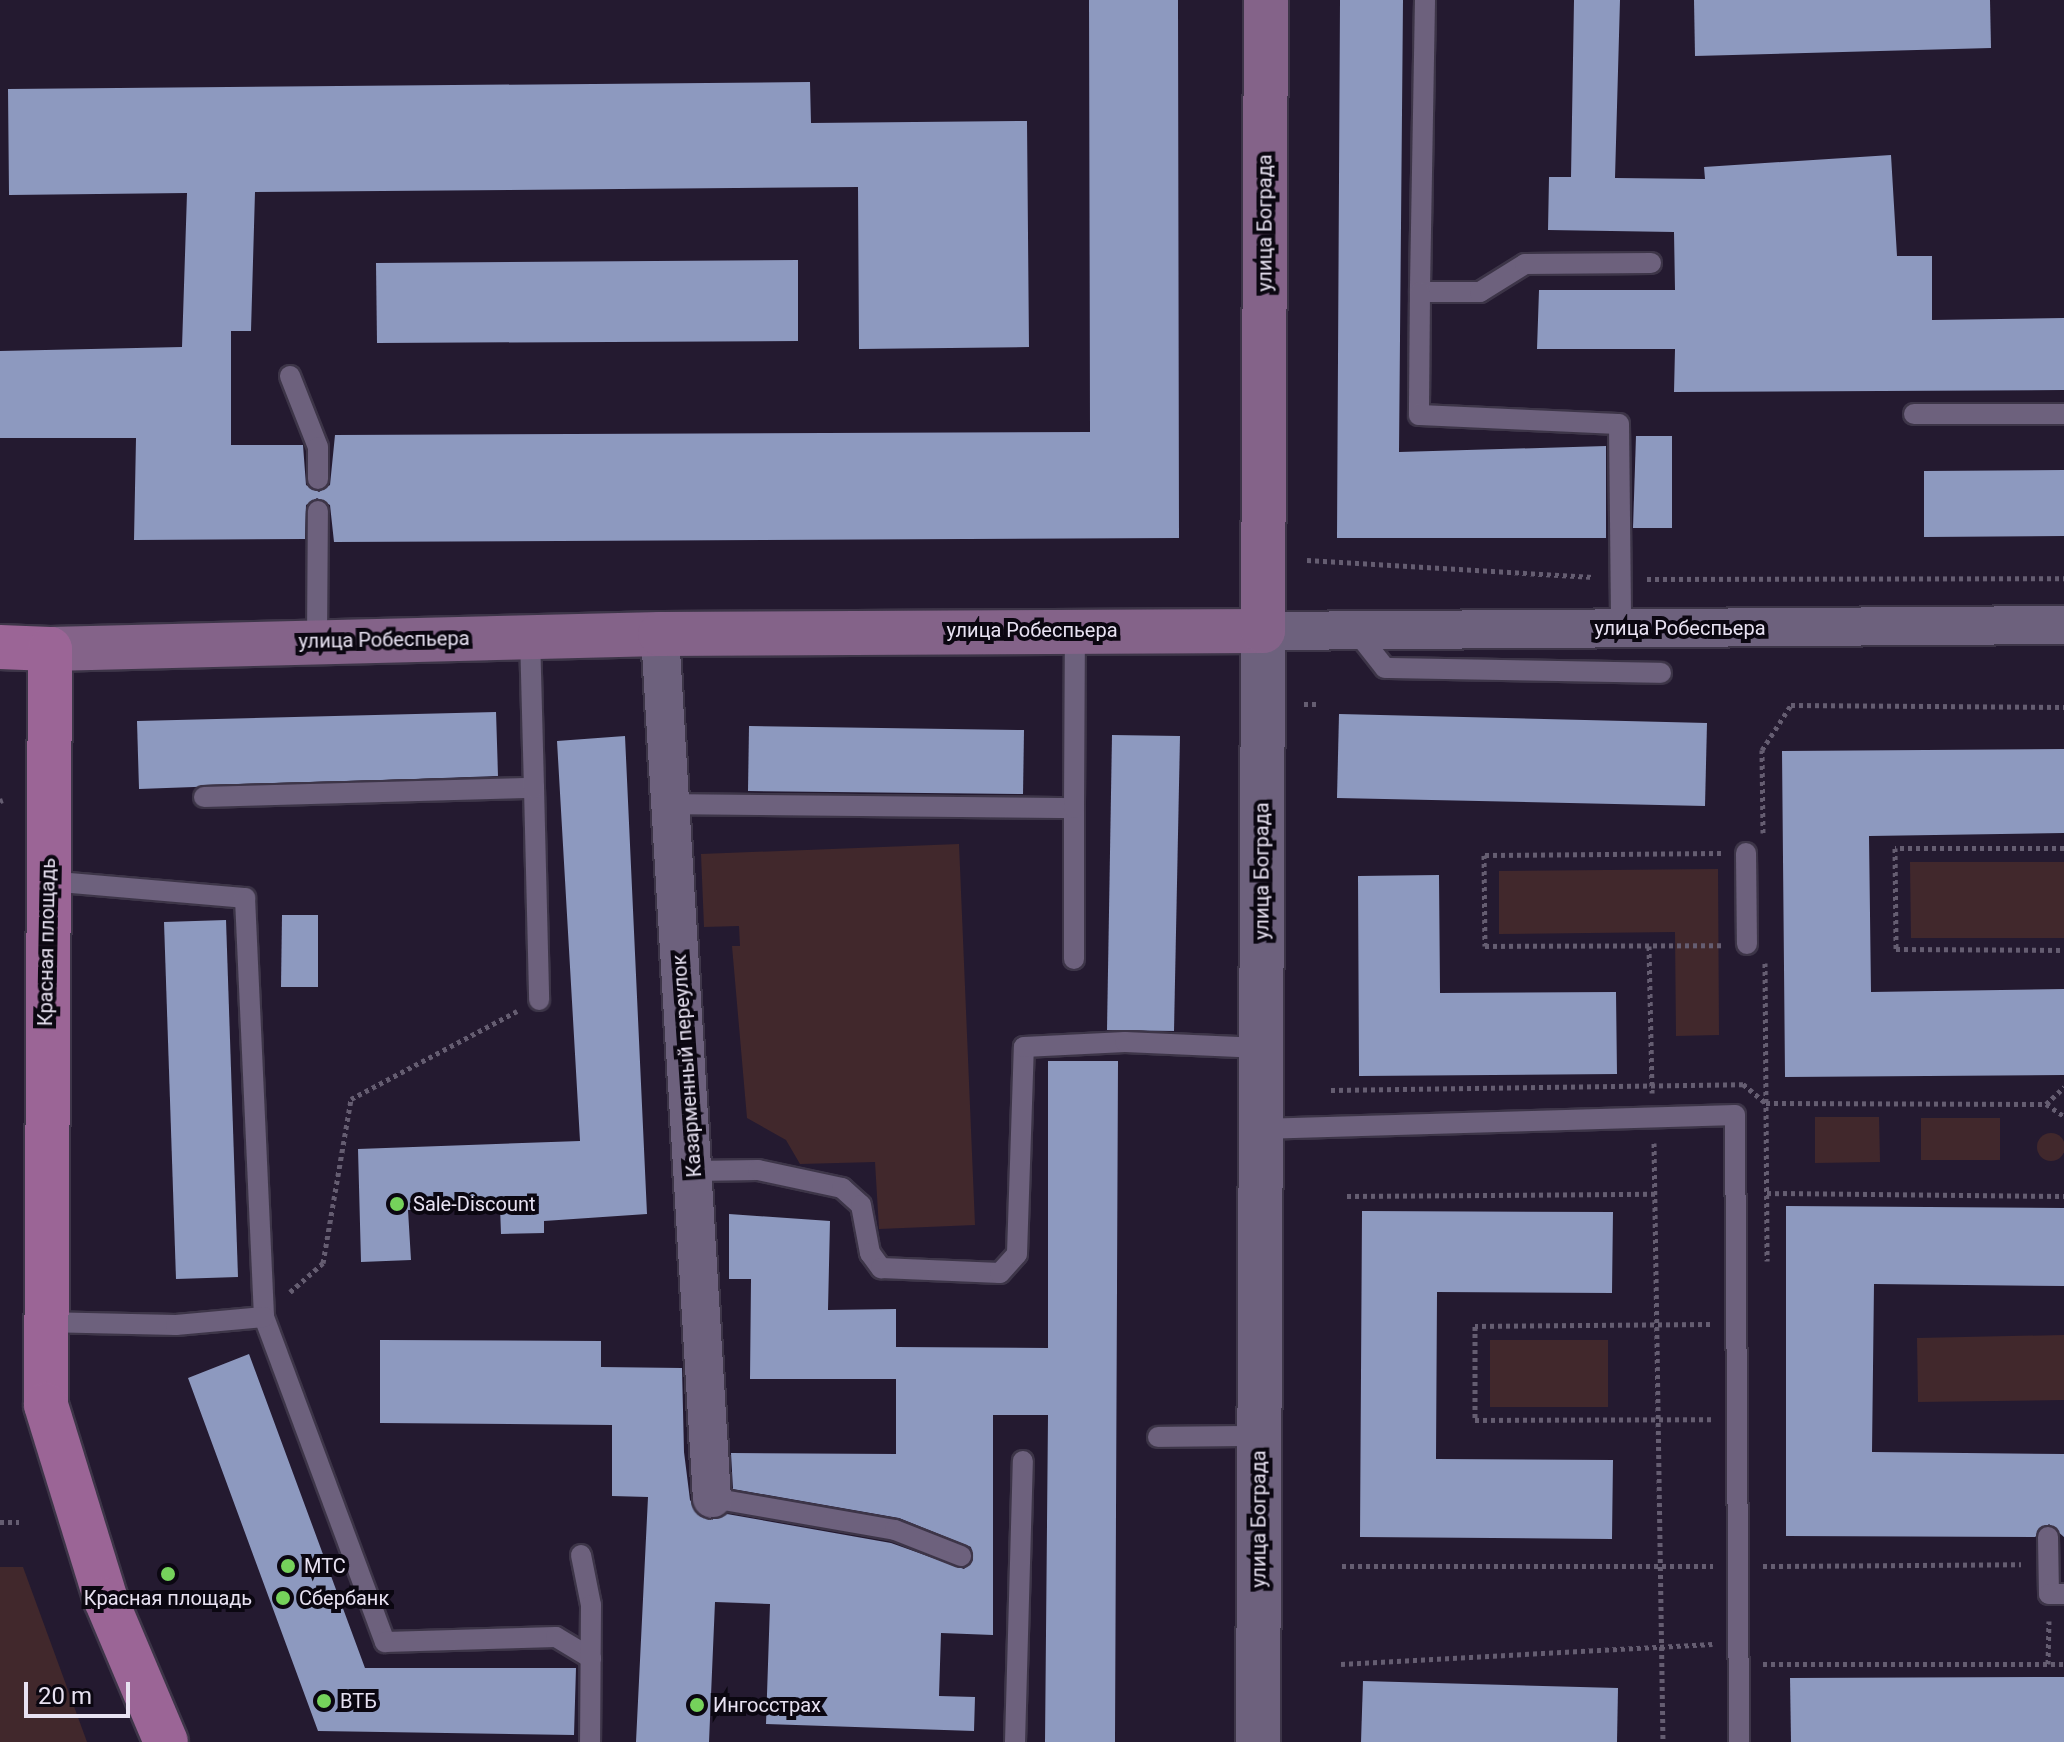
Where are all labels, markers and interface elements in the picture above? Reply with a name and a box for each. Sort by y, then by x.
street label: улица Бограда [1253,154,1277,292]
street label: улица Робеспьера [1594,616,1766,640]
street label: улица Робеспьера [946,618,1118,642]
street label: улица Робеспьера [298,627,470,653]
street label: улица Бограда [1250,802,1274,940]
street label: Красная площадь [34,858,60,1026]
street label: Казарменный переулок [667,954,707,1178]
place label: Sale-Discount [413,1192,536,1216]
marker: Sale-Discount [388,1195,406,1213]
street label: улица Бограда [1247,1450,1271,1588]
place label: МТС [304,1554,346,1578]
marker: МТС [279,1557,297,1575]
marker: Красная площадь [159,1565,177,1583]
place label: Красная площадь [84,1586,252,1610]
place label: Сбербанк [299,1586,389,1610]
marker: Сбербанк [274,1589,292,1607]
scale bar [28,1666,134,1716]
text: 20 m [38,1682,92,1710]
place label: ВТБ [340,1689,377,1713]
marker: ВТБ [315,1692,333,1710]
place label: Ингосстрах [713,1693,821,1717]
marker: Ингосстрах [688,1696,706,1714]

